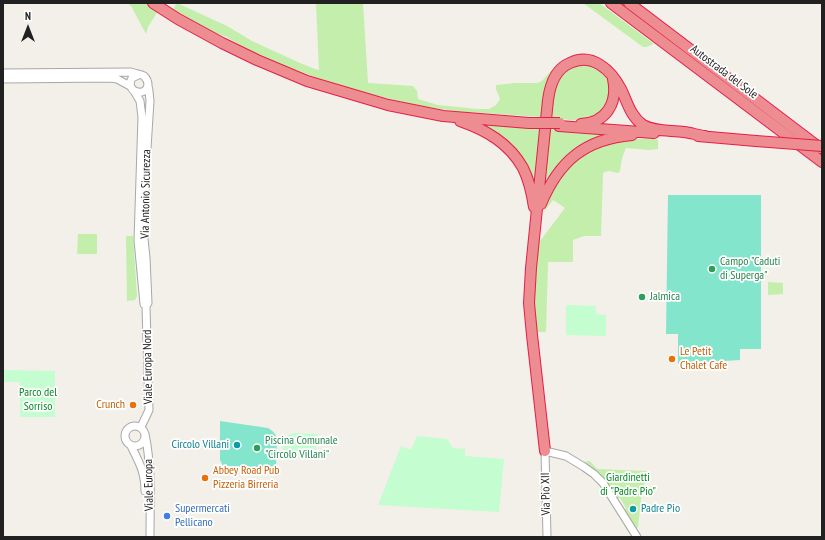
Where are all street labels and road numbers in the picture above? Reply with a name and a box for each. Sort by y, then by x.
street label: Autostrada del Sole [687,42,761,102]
street label: Via Antonio Sicurezza [138,149,154,239]
street label: Viale Europa Nord [140,329,156,405]
street label: Viale Europa [141,459,157,511]
street label: Via Pio XII [538,472,554,516]

